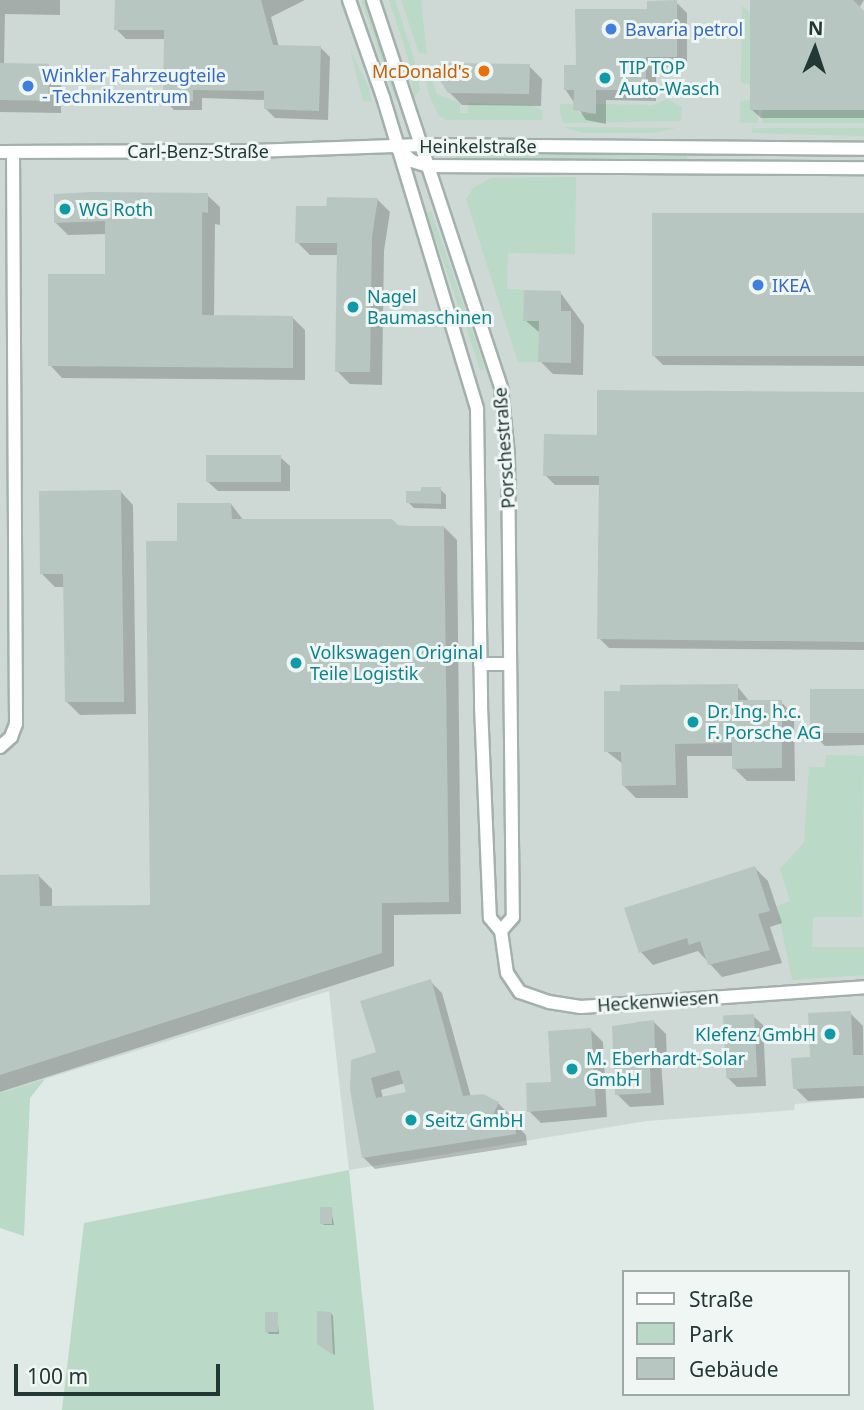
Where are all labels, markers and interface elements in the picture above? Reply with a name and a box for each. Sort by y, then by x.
north arrow [780,14,850,84]
text: N [808,15,824,41]
place label: Bavaria petrol [625,18,743,40]
marker: Bavaria petrol [603,21,619,37]
place label: TIP TOP Auto-Wasch [619,57,720,100]
place label: McDonald's [372,60,470,82]
marker: McDonald's [476,63,492,79]
place label: Winkler Fahrzeugteile - Technikzentrum [42,65,226,108]
marker: TIP TOP Auto-Wasch [597,70,613,86]
marker: Winkler Fahrzeugteile - Technikzentrum [20,78,36,94]
street label: Heinkelstraße [419,135,537,157]
street label: Carl-Benz-Straße [127,140,269,162]
place label: WG Roth [79,198,153,220]
marker: WG Roth [57,201,73,217]
place label: IKEA [772,274,811,296]
marker: IKEA [750,277,766,293]
place label: Nagel Baumaschinen [367,286,492,328]
marker: Nagel Baumaschinen [345,299,361,315]
street label: Porschestraße [489,387,519,509]
place label: Volkswagen Original Teile Logistik [310,642,483,684]
marker: Volkswagen Original Teile Logistik [288,655,304,671]
place label: Dr. Ing. h.c. F. Porsche AG [707,701,821,744]
marker: Dr. Ing. h.c. F. Porsche AG [685,714,701,730]
street label: Heckenwiesen [596,986,720,1016]
place label: Klefenz GmbH [695,1023,816,1045]
marker: Klefenz GmbH [822,1026,838,1042]
place label: M. Eberhardt-Solar GmbH [586,1048,745,1090]
marker: M. Eberhardt-Solar GmbH [564,1061,580,1077]
place label: Seitz GmbH [425,1109,524,1131]
marker: Seitz GmbH [403,1112,419,1128]
legend [622,1270,850,1396]
text: Straße [689,1285,753,1313]
text: Park [689,1320,733,1348]
scale bar [18,1350,224,1394]
text: Gebäude [689,1355,779,1383]
text: 100 m [27,1362,88,1390]

